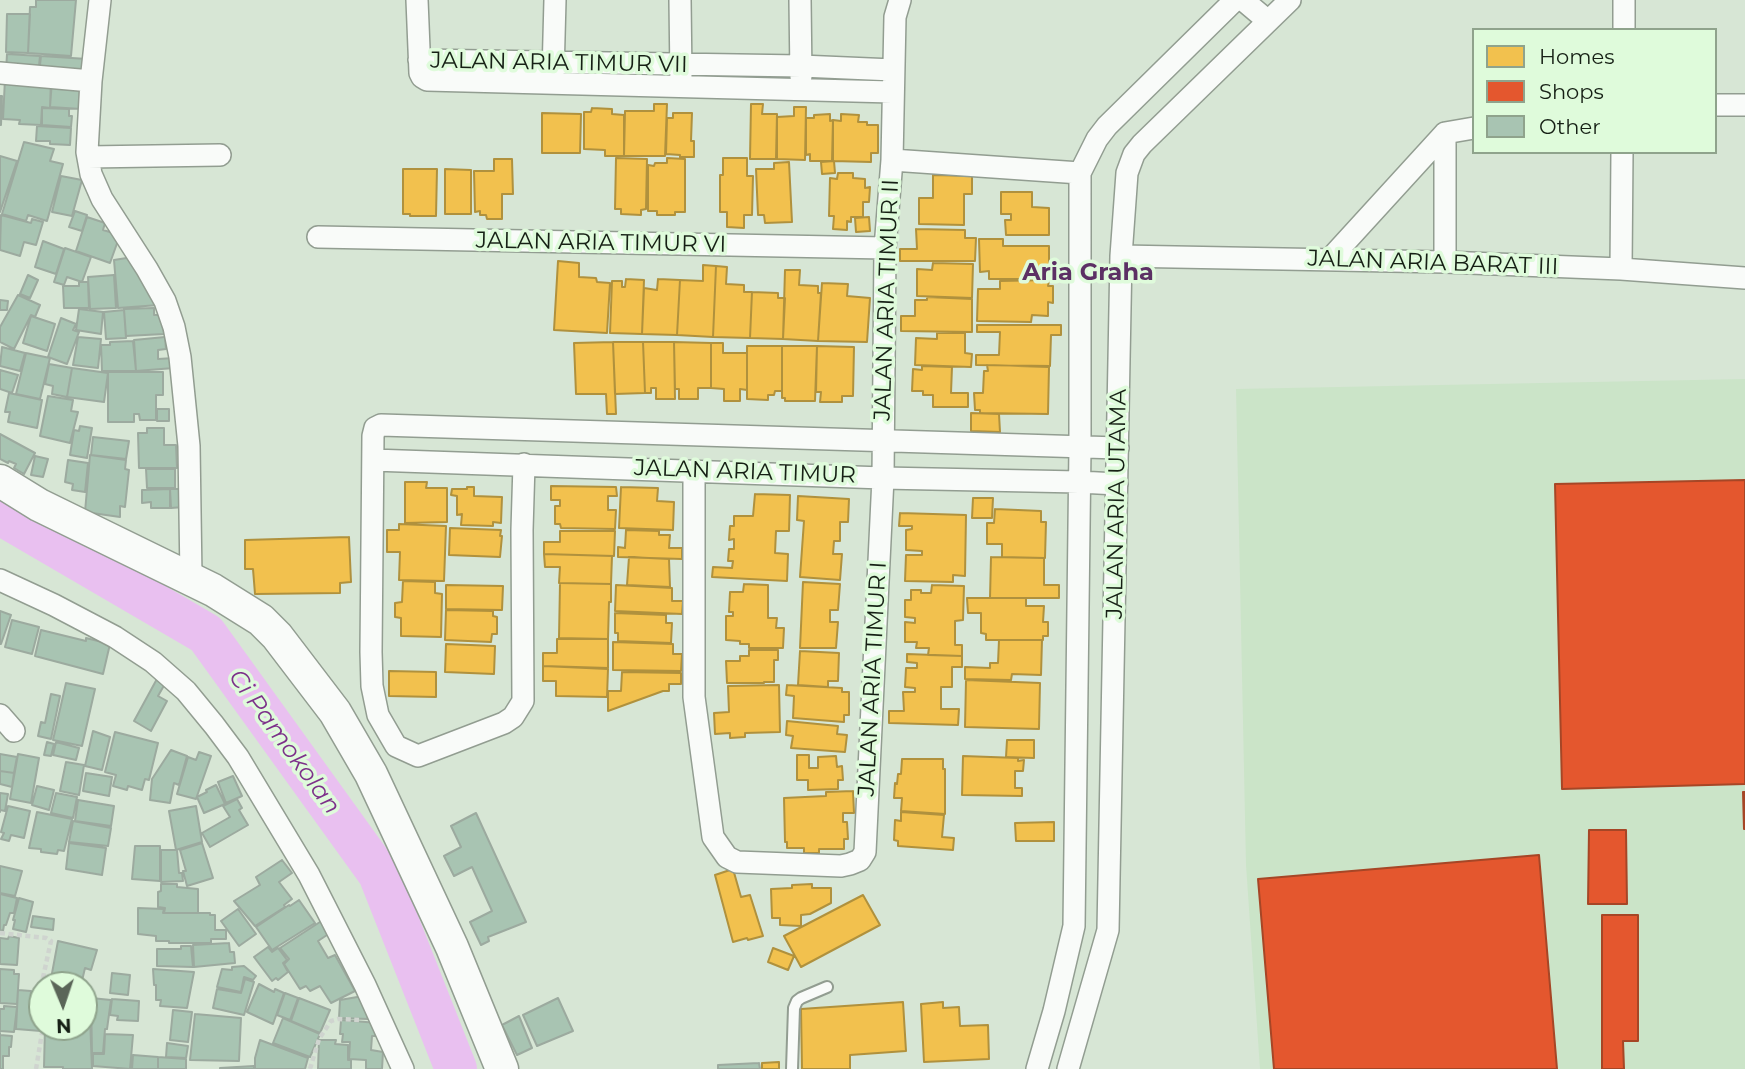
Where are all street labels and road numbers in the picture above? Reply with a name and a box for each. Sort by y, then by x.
street label: JALAN ARIA TIMUR VII [430,47,688,79]
street label: JALAN ARIA TIMUR II [869,179,905,421]
street label: JALAN ARIA TIMUR VI [475,227,727,259]
street label: JALAN ARIA BARAT III [1307,245,1559,281]
street label: JALAN ARIA UTAMA [1101,389,1133,619]
street label: JALAN ARIA TIMUR [634,454,856,490]
street label: JALAN ARIA TIMUR I [853,561,893,797]

